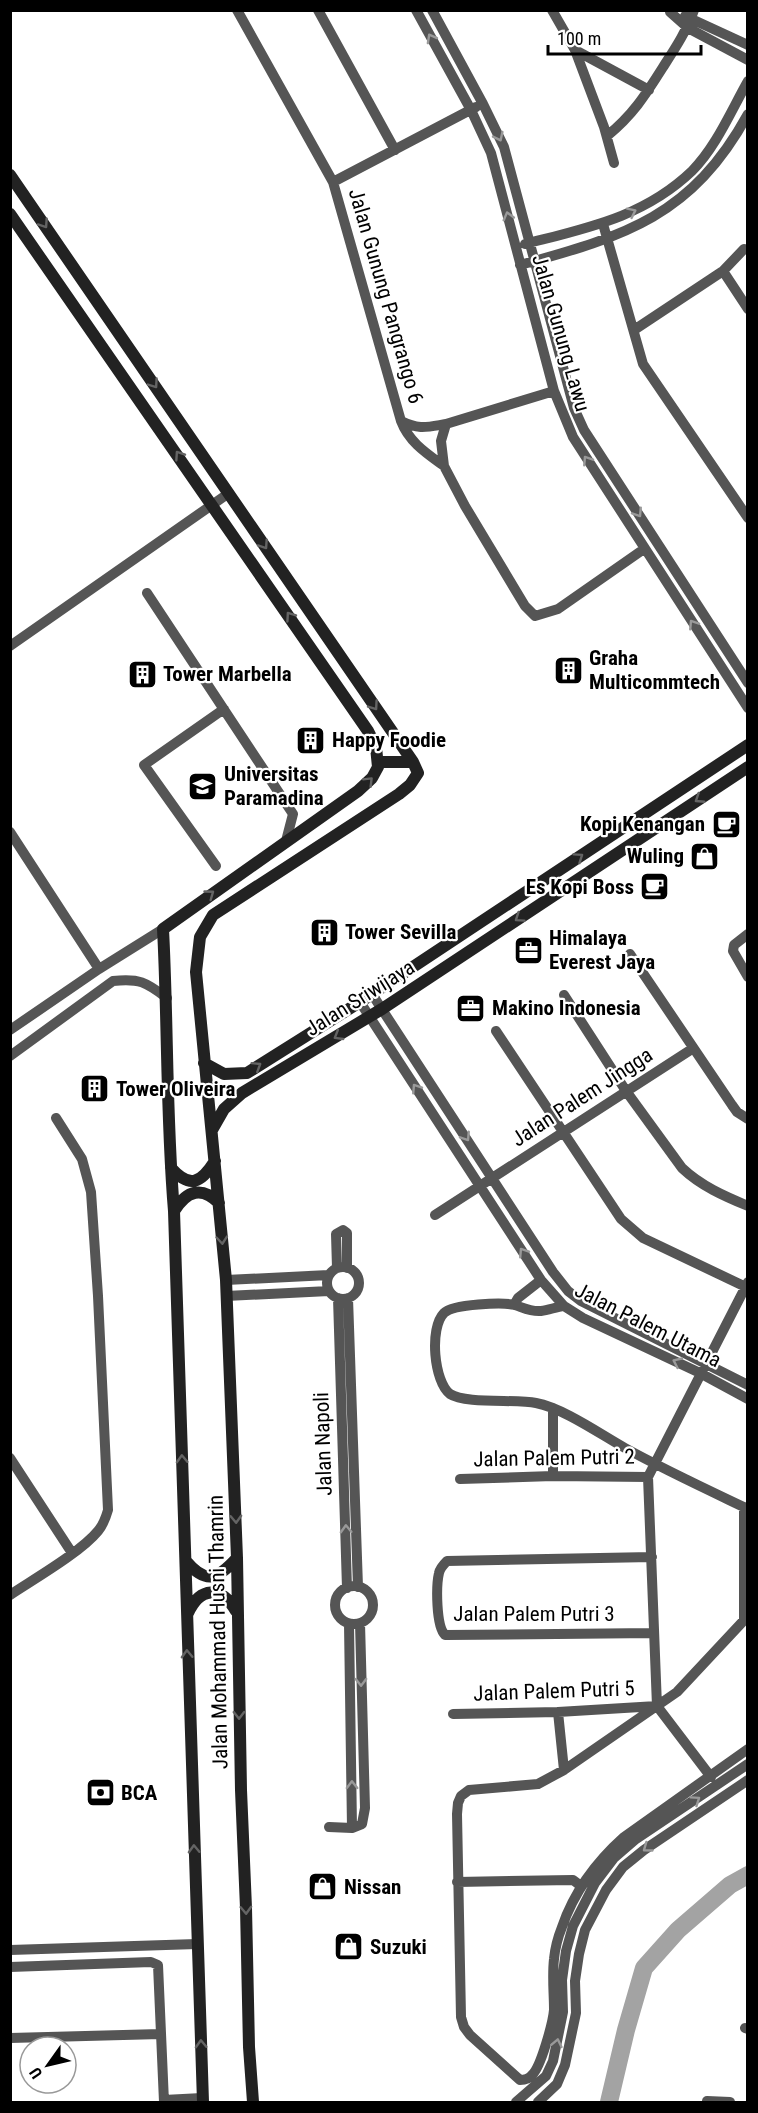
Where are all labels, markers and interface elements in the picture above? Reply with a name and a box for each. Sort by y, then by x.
scale bar [548,18,701,56]
text: 100 m [557,28,601,49]
one-way arrow [427,34,438,44]
one-way arrow [491,130,503,141]
street label: Jalan Gunung Pangrango 6 [344,186,428,406]
one-way arrow [625,208,636,219]
one-way arrow [502,211,515,221]
one-way arrow [37,217,48,228]
street label: Jalan Gunung Lawu [527,252,595,414]
one-way arrow [147,378,158,389]
one-way arrow [175,451,186,462]
one-way arrow [583,456,595,466]
one-way arrow [630,507,642,517]
one-way arrow [257,539,268,550]
one-way arrow [286,611,297,622]
one-way arrow [688,620,700,630]
place label: Graha Multicommtech [589,646,720,694]
building icon: Graha Multicommtech [552,654,584,686]
building icon: Tower Marbella [126,658,158,690]
place label: Tower Marbella [163,662,292,686]
one-way arrow [367,700,378,711]
building icon: Happy Foodie [295,724,327,756]
place label: Happy Foodie [332,728,446,752]
place label: Universitas Paramadina [224,762,324,810]
school or university icon: Universitas Paramadina [187,770,219,802]
one-way arrow [361,777,372,788]
one-way arrow [694,792,705,803]
cafe icon: Kopi Kenangan [710,808,742,840]
place label: Kopi Kenangan [580,812,705,836]
shop icon: Wuling [689,840,721,872]
place label: Wuling [627,844,684,868]
one-way arrow [573,853,584,864]
cafe icon: Es Kopi Boss [639,871,671,903]
place label: Es Kopi Boss [526,875,634,899]
one-way arrow [204,890,215,901]
one-way arrow [514,911,525,922]
building icon: Tower Sevilla [308,916,340,948]
place label: Tower Sevilla [345,920,456,944]
place label: Himalaya Everest Jaya [549,926,655,974]
office icon: Himalaya Everest Jaya [512,934,544,966]
street label: Jalan Sriwijaya [301,955,419,1041]
office icon: Makino Indonesia [455,992,487,1024]
place label: Makino Indonesia [492,996,641,1020]
one-way arrow [334,1029,344,1041]
street label: Jalan Palem Jingga [507,1043,657,1151]
one-way arrow [251,1063,262,1074]
building icon: Tower Oliveira [79,1073,111,1105]
place label: Tower Oliveira [116,1077,235,1101]
one-way arrow [412,1084,424,1094]
one-way arrow [458,1131,470,1141]
one-way arrow [215,1236,228,1245]
one-way arrow [519,1247,530,1258]
street label: Jalan Palem Utama [571,1278,725,1372]
one-way arrow [673,1358,684,1370]
street label: Jalan Napoli [309,1392,337,1496]
street label: Jalan Palem Putri 2 [473,1445,635,1471]
one-way arrow [176,1455,189,1464]
street label: Jalan Mohammad Husni Thamrin [204,1495,232,1769]
one-way arrow [229,1514,242,1523]
one-way arrow [339,1525,352,1534]
street label: Jalan Palem Putri 3 [453,1602,615,1626]
one-way arrow [181,1650,194,1659]
street label: Jalan Palem Putri 5 [473,1676,635,1706]
one-way arrow [355,1677,368,1686]
one-way arrow [233,1710,246,1719]
bank icon: BCA [84,1777,116,1809]
place label: BCA [121,1781,158,1805]
one-way arrow [346,1781,358,1790]
one-way arrow [690,1796,701,1807]
one-way arrow [643,1841,654,1852]
one-way arrow [188,1845,200,1854]
shop icon: Nissan [307,1871,339,1903]
place label: Nissan [344,1875,401,1899]
one-way arrow [240,1905,253,1914]
shop icon: Suzuki [333,1931,365,1963]
place label: Suzuki [370,1935,427,1959]
north arrow [18,2035,78,2095]
one-way arrow [550,2039,563,2049]
one-way arrow [194,2040,207,2049]
text: U [26,2064,46,2082]

